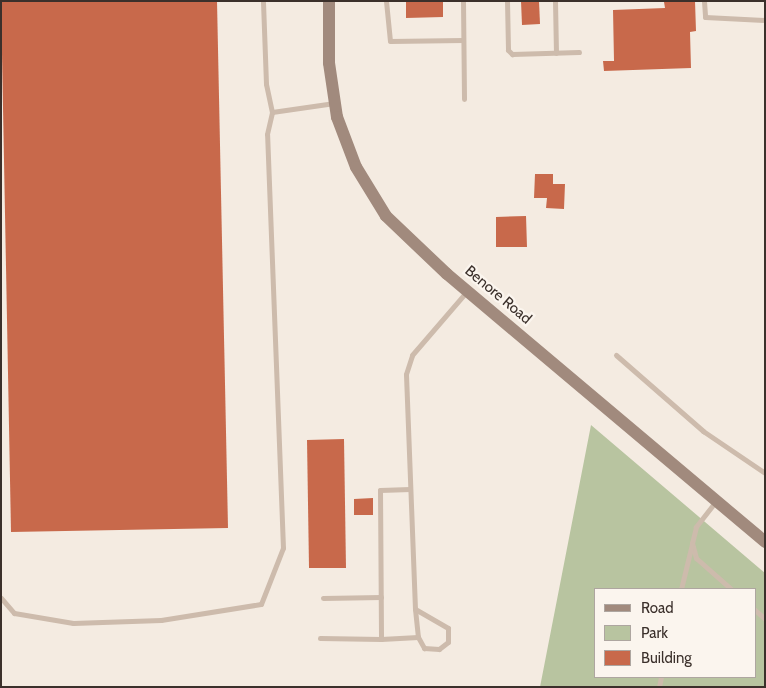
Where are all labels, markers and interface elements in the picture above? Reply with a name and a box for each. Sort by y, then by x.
street label: Benore Road [461,262,535,328]
legend [594,588,756,678]
text: Road [641,599,674,617]
text: Park [641,624,668,642]
text: Building [641,649,692,667]

